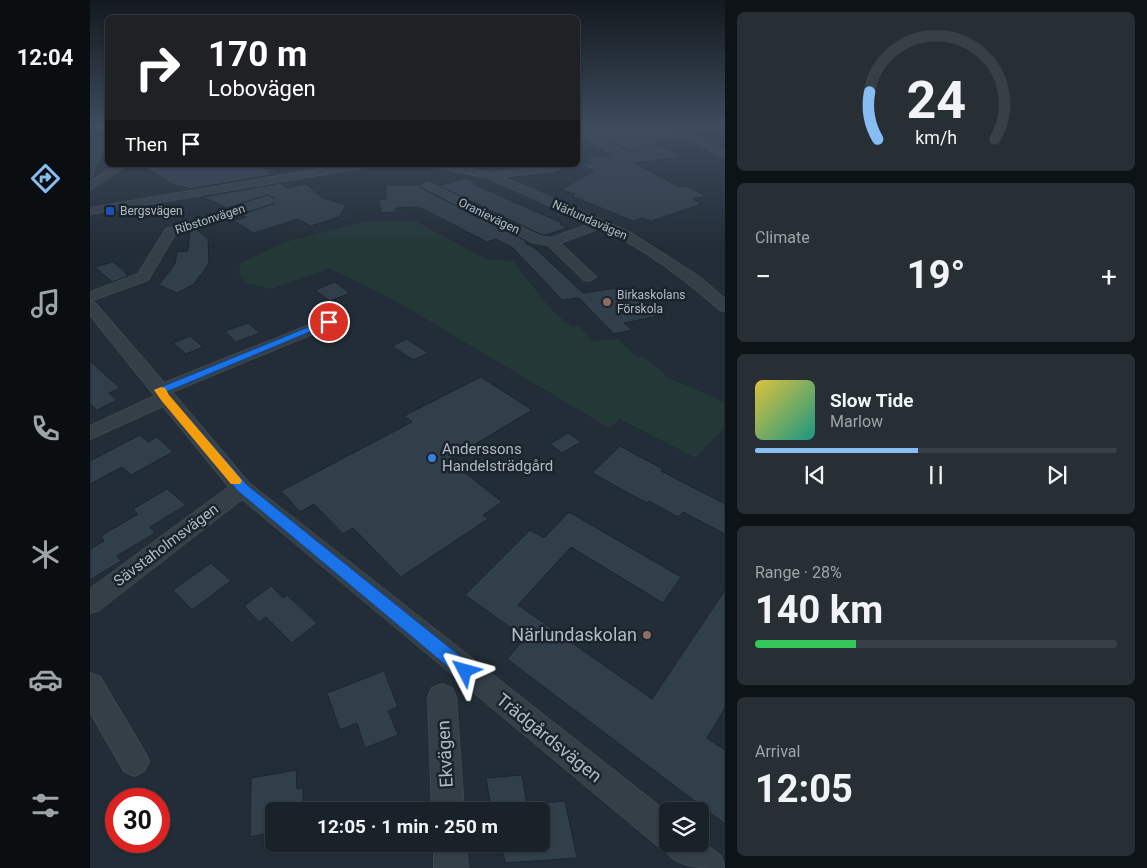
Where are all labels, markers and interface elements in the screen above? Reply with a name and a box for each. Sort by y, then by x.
text: 170 m [208,34,307,75]
icon: right [125,35,190,100]
text: 12:04 [17,45,73,70]
text: 24 [906,70,966,131]
text: Lobovägen [208,76,316,101]
text: km/h [915,127,957,148]
icon: arrive [177,130,205,158]
text: Then [125,133,167,156]
icon: directions [28,161,63,196]
street label: Oranievägen [456,195,522,237]
street label: Närlundavägen [550,197,630,243]
street label: Ribstonvägen [173,201,247,237]
place label: Bergsvägen [120,204,183,218]
marker: Bergsvägen [104,205,116,217]
text: Climate [755,228,810,247]
text: 19° [907,253,965,297]
text: − [755,260,771,293]
text: + [1101,260,1117,293]
icon: music [28,286,63,321]
place label: Birkaskolans Förskola [617,288,685,316]
marker: Birkaskolans Förskola [601,296,613,308]
pin [308,301,350,343]
icon: arrive [315,308,343,336]
text: Slow Tide [830,389,913,412]
icon: phone [28,411,63,446]
text: Marlow [830,412,883,431]
place label: Anderssons Handelsträdgård [442,440,553,475]
marker: Anderssons Handelsträdgård [426,452,438,464]
icon: previous [801,461,829,489]
icon: pause [922,461,950,489]
icon: next [1043,461,1071,489]
street label: Sävstaholmsvägen [110,500,222,590]
icon: climate [28,537,63,572]
text: Range · 28% [755,563,842,582]
text: 140 km [755,588,883,632]
place label: Närlundaskolan [511,624,637,645]
marker: Närlundaskolan [641,629,653,641]
position arrow [438,644,490,696]
icon: car [28,662,63,697]
street label: Trädgårdsvägen [493,689,606,786]
street label: Ekvägen [432,720,457,788]
text: Arrival [755,742,800,761]
text: 12:05 [755,767,853,811]
icon: filters [28,788,63,823]
speed limit sign: 30 [105,788,170,853]
map controls [659,802,709,852]
button: layers [659,802,709,852]
text: 12:05 · 1 min · 250 m [317,815,498,838]

